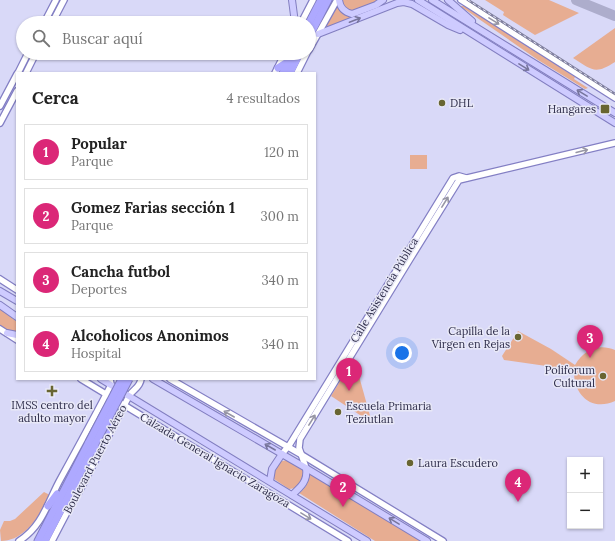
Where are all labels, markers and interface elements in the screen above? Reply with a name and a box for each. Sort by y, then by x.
search box [16,16,316,60]
one-way arrow [348,16,360,24]
one-way arrow [488,17,499,25]
icon: search [30,27,52,49]
text: Buscar aquí [62,29,143,48]
one-way arrow [518,63,529,71]
text: Cerca [32,87,79,109]
one-way arrow [576,89,588,97]
text: 4 resultados [226,90,300,107]
place label: DHL [450,96,474,110]
marker: DHL [437,98,447,108]
place label: Hangares [548,102,596,116]
marker: Hangares [599,103,611,115]
text: Popular [71,134,127,153]
text: 1 [43,144,49,161]
text: 120 m [264,144,299,161]
one-way arrow [575,146,588,154]
text: Parque [71,153,113,170]
one-way arrow [441,197,449,208]
text: Gomez Farias sección 1 [71,198,235,217]
text: 2 [43,208,49,225]
text: 300 m [261,208,299,225]
text: Parque [71,217,113,234]
street label: Calle Asistencia Pública [347,235,421,345]
text: Cancha futbol [71,262,170,281]
text: 3 [42,272,50,289]
text: 340 m [262,272,299,289]
text: Deportes [71,281,127,298]
place label: Capilla de la Virgen en Rejas [431,324,510,351]
pin: 3 [577,325,603,358]
text: Alcoholicos Anonimos [71,326,229,345]
marker: Capilla de la Virgen en Rejas [513,332,523,342]
text: 4 [42,336,50,353]
text: 340 m [262,336,299,353]
your location [392,343,412,363]
text: Hospital [71,345,121,362]
pin: 1 [336,358,362,391]
place label: Poliforum Cultural [545,363,595,390]
marker: Poliforum Cultural [598,371,608,381]
marker: IMSS centro del adulto mayor [46,385,58,397]
place label: IMSS centro del adulto mayor [11,398,93,425]
place label: Escuela Primaria Teziutlan [346,399,432,426]
street label: Boulevard Puerto Aéreo [60,402,130,516]
marker: Escuela Primaria Teziutlan [333,407,343,417]
one-way arrow [223,409,235,417]
street label: Calzada General Ignacio Zaragoza [137,410,293,511]
one-way arrow [308,414,316,426]
one-way arrow [264,443,276,451]
place label: Laura Escudero [418,456,498,470]
map controls [567,457,603,529]
button: + [567,457,603,493]
marker: Laura Escudero [405,458,415,468]
pin: 4 [505,469,531,502]
pin: 2 [330,474,356,507]
button: − [567,493,603,529]
one-way arrow [300,512,312,520]
one-way arrow [388,516,400,524]

